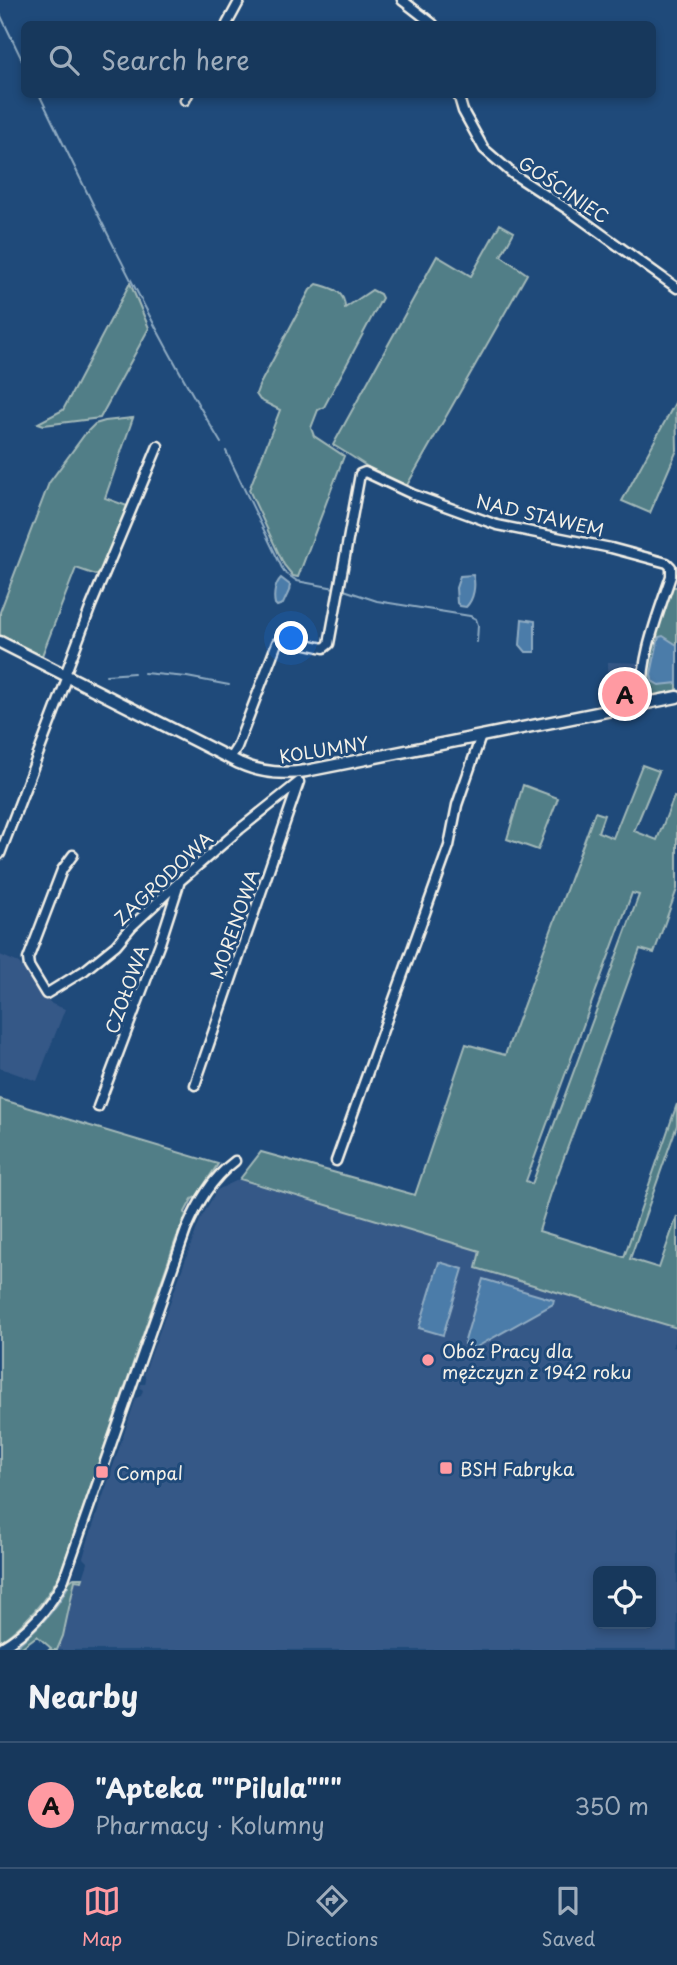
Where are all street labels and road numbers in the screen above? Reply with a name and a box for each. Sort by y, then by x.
street label: GOŚCINIEC [513,149,615,229]
street label: NAD STAWEM [473,487,607,543]
street label: KOLUMNY [277,729,371,769]
street label: ZAGRODOWA [107,825,219,931]
street label: MORENOWA [203,865,265,983]
street label: CZOŁOWA [97,941,155,1037]

